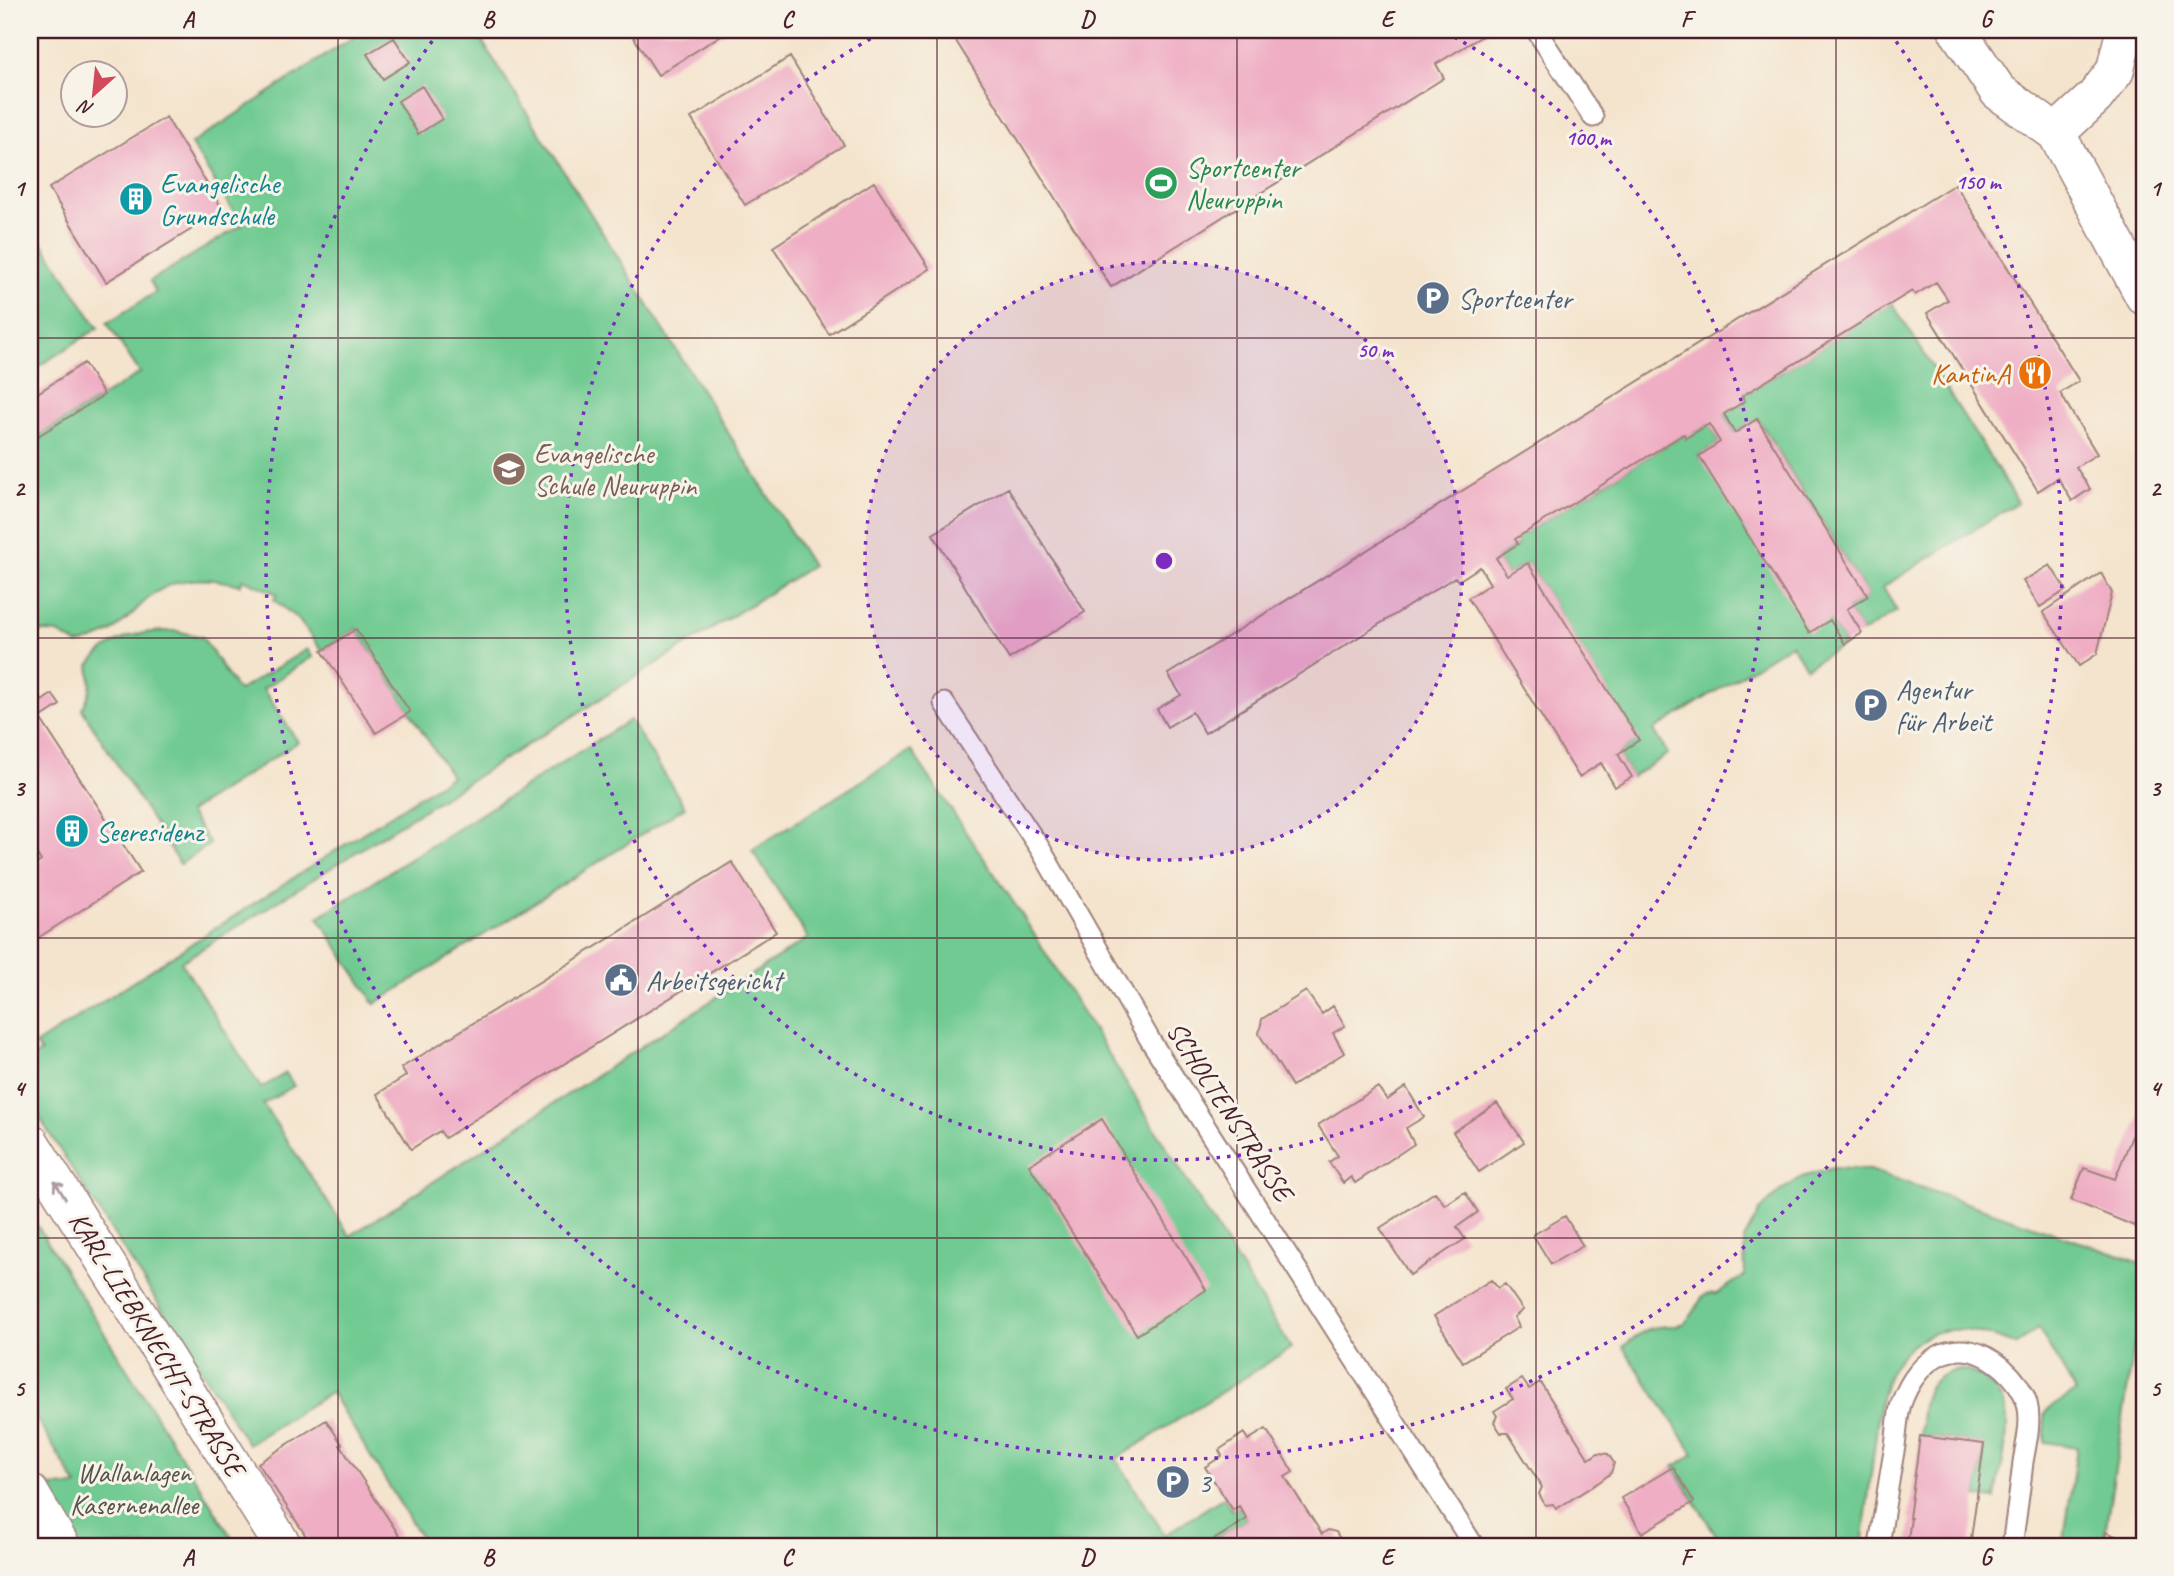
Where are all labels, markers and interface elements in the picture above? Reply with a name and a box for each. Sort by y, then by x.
text: A [182,5,196,34]
text: B [482,5,496,34]
text: C [782,5,796,34]
text: D [1080,5,1096,34]
text: E [1381,5,1397,34]
text: F [1681,5,1697,34]
text: G [1980,5,1995,34]
north arrow [60,60,130,130]
text: N [73,93,97,122]
text: 100 m [1565,125,1613,151]
place label: Sportcenter Neuruppin [1186,150,1302,217]
sports icon: Sportcenter Neuruppin [1142,164,1180,202]
place label: Evangelische Grundschule [160,166,281,233]
text: 150 m [1955,169,2003,195]
text: 1 [14,174,27,203]
text: 1 [2150,174,2163,203]
building icon: Evangelische Grundschule [117,180,155,218]
parking icon: Sportcenter [1414,279,1452,317]
place label: Sportcenter [1458,281,1574,316]
text: 50 m [1357,337,1395,363]
restaurant icon: KantinA [2016,354,2054,392]
place label: KantinA [1931,356,2012,391]
place label: Evangelische Schule Neuruppin [534,436,698,503]
school or university icon: Evangelische Schule Neuruppin [490,450,528,488]
text: 2 [14,474,27,503]
text: 2 [2150,474,2163,503]
centre of rings [1152,549,1176,573]
place label: Agentur für Arbeit [1896,672,1994,739]
parking icon: Agentur für Arbeit [1852,686,1890,724]
text: 3 [14,774,27,803]
text: 3 [2150,774,2163,803]
building icon: Seeresidenz [53,812,91,850]
place label: Seeresidenz [96,814,205,849]
public building icon: Arbeitsgericht [602,961,640,999]
place label: Arbeitsgericht [646,963,785,998]
street label: SCHOLTENSTRASSE [1159,1015,1303,1210]
text: 4 [14,1074,27,1103]
text: 4 [2150,1074,2163,1103]
one-way arrow [53,1181,67,1201]
street label: KARL-LIEBKNECHT-STRASSE [61,1205,255,1486]
text: 5 [14,1374,26,1403]
text: 5 [2150,1374,2162,1403]
park label: Wallanlagen Kasernenallee [70,1455,200,1522]
parking icon: 3 [1154,1463,1192,1501]
place label: 3 [1198,1465,1213,1500]
text: A [182,1543,196,1572]
text: B [482,1543,496,1572]
text: C [782,1543,796,1572]
text: D [1080,1543,1096,1572]
text: E [1381,1543,1397,1572]
text: F [1681,1543,1697,1572]
text: G [1980,1543,1995,1572]

